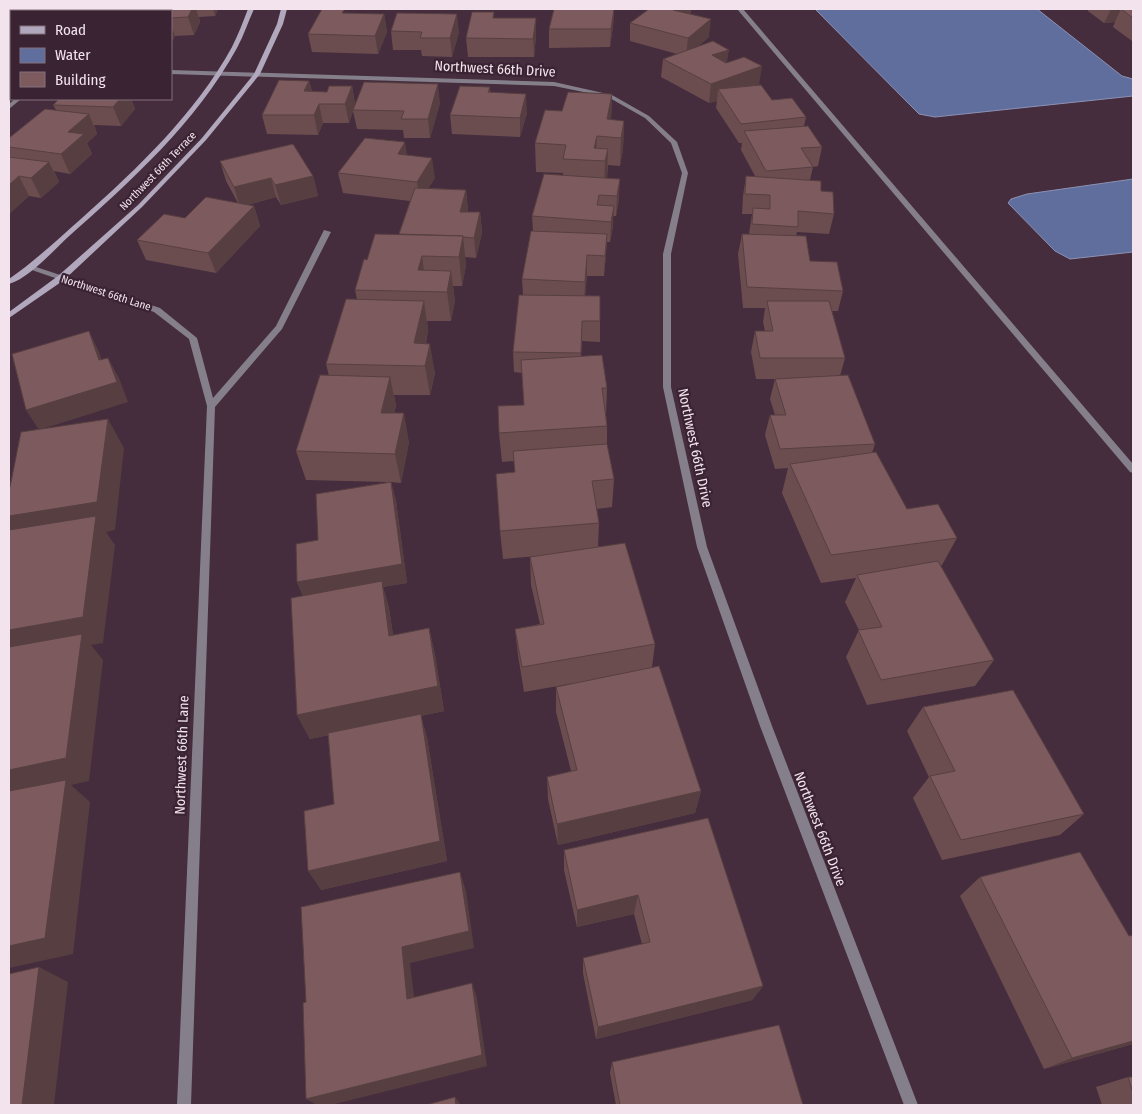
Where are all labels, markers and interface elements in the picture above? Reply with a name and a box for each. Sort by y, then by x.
legend [10,10,172,100]
text: Road [55,21,86,39]
text: Water [55,46,91,64]
street label: Northwest 66th Drive [434,57,556,81]
text: Building [55,71,106,89]
street label: Northwest 66th Terrace [117,129,199,213]
street label: Northwest 66th Lane [60,272,152,314]
street label: Northwest 66th Drive [674,387,716,509]
street label: Northwest 66th Lane [171,695,193,815]
street label: Northwest 66th Drive [790,769,850,889]

